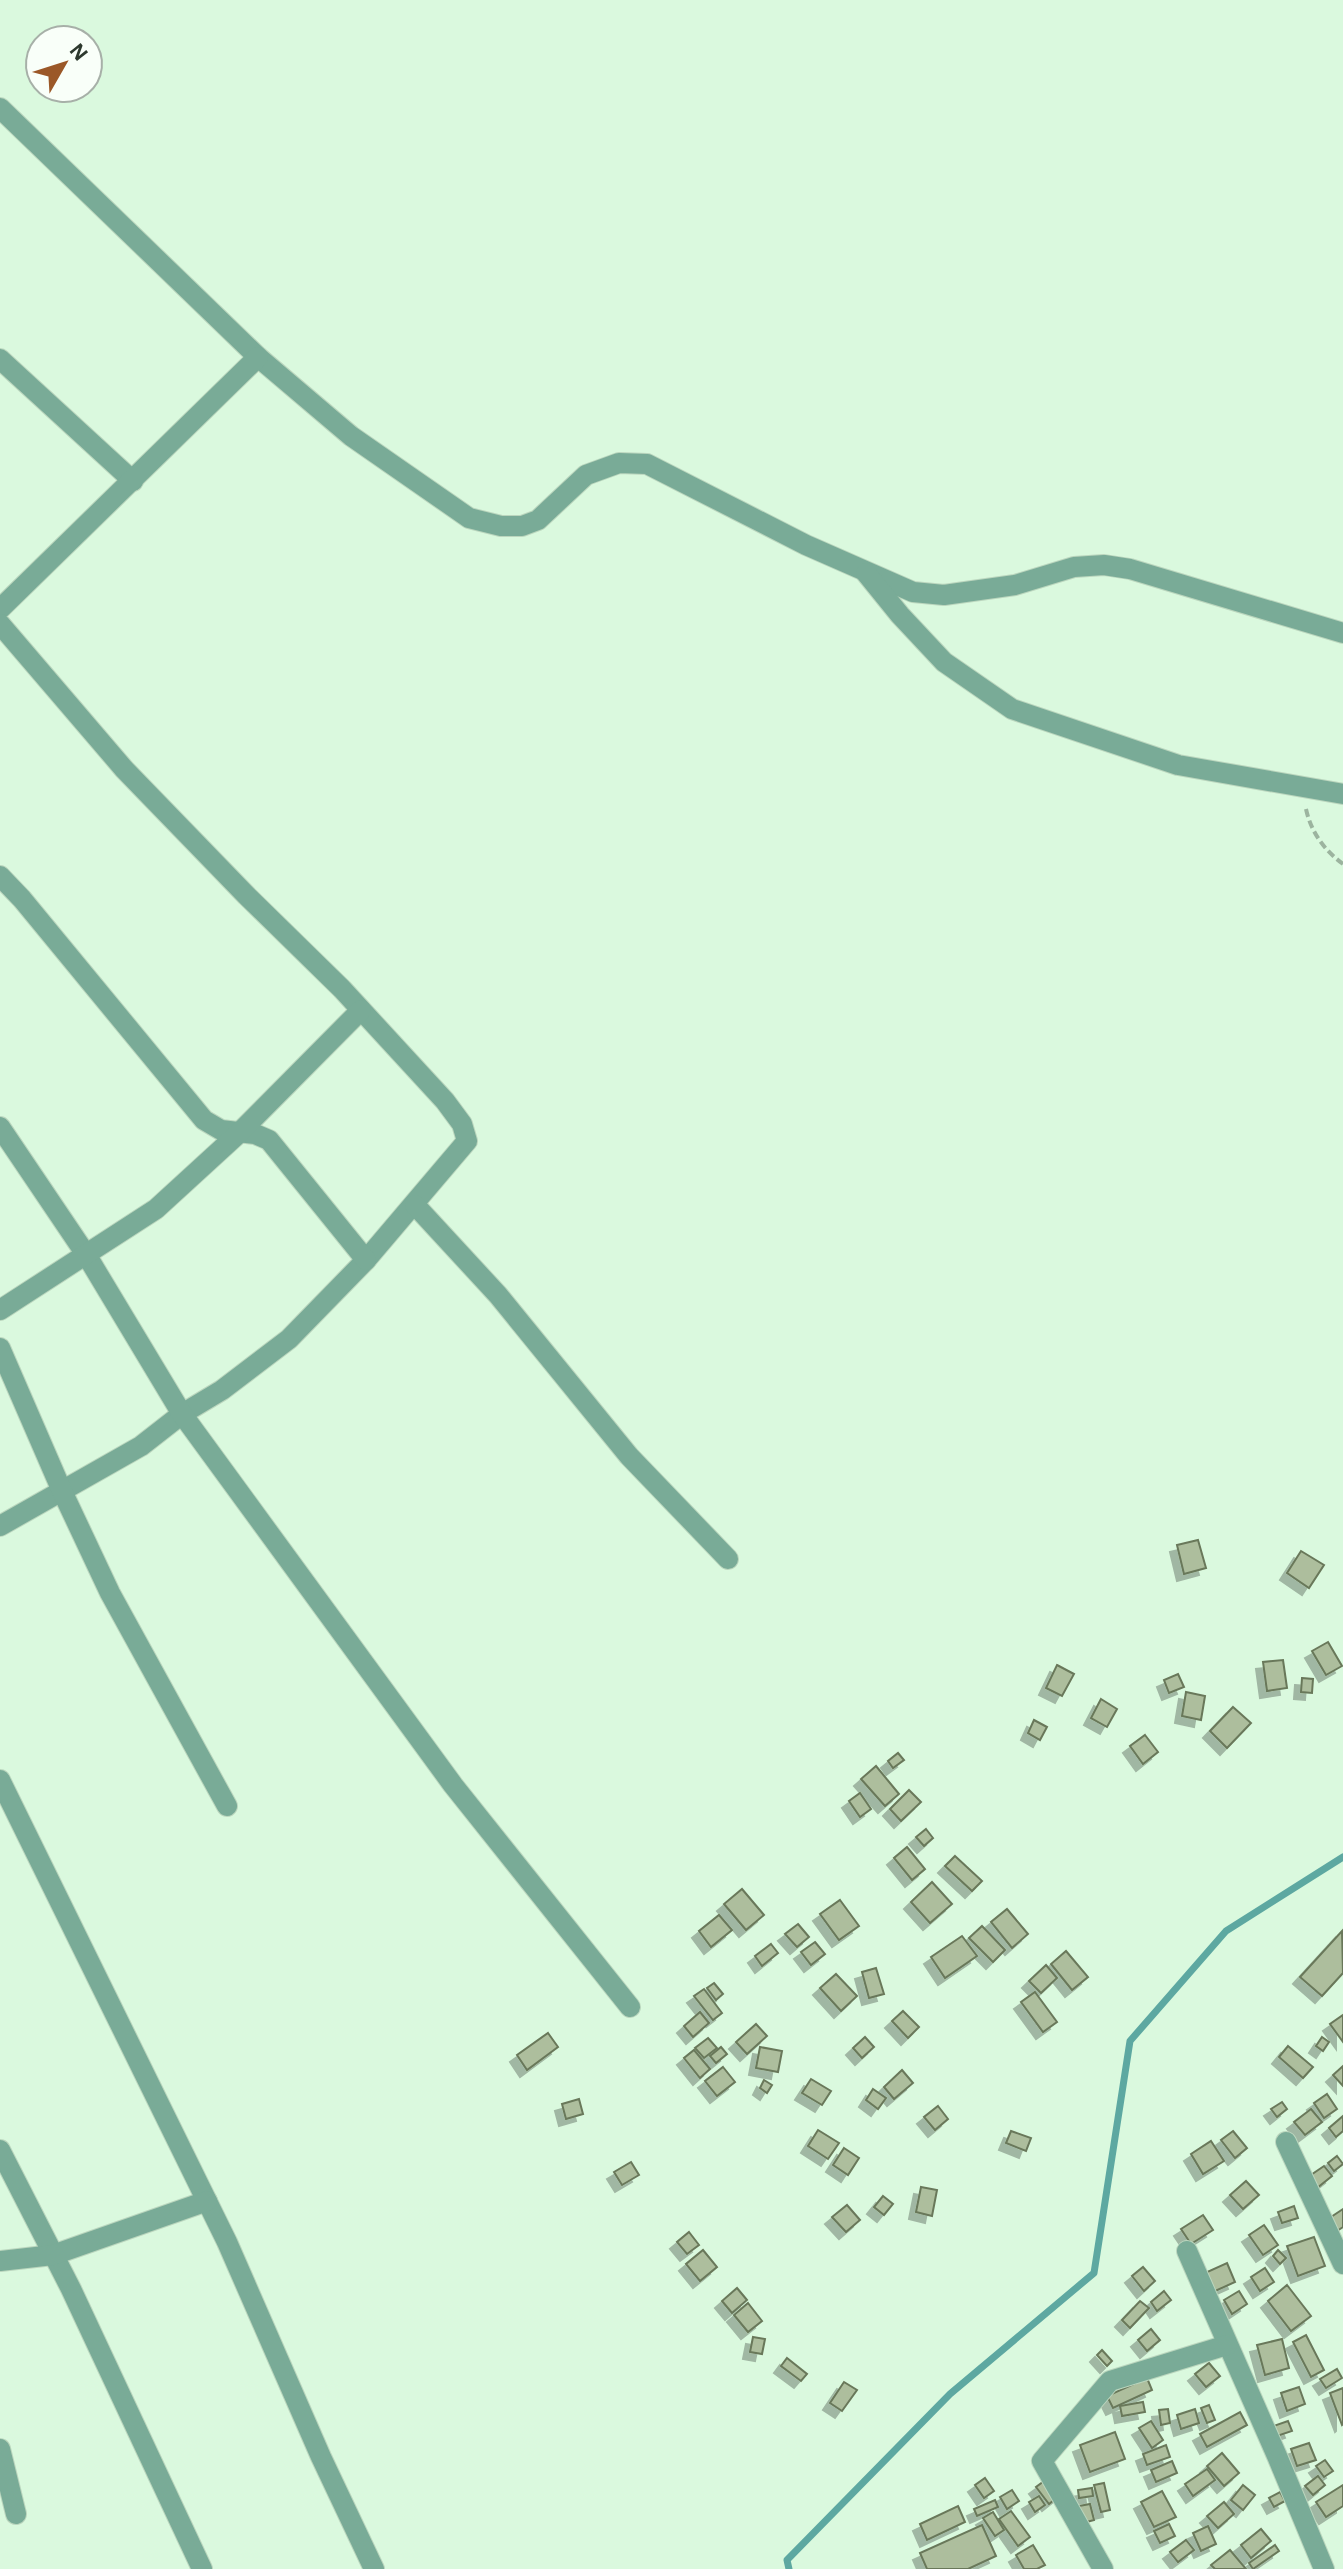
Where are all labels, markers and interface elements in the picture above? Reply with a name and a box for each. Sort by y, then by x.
north arrow [24,24,104,104]
text: N [65,39,92,65]

